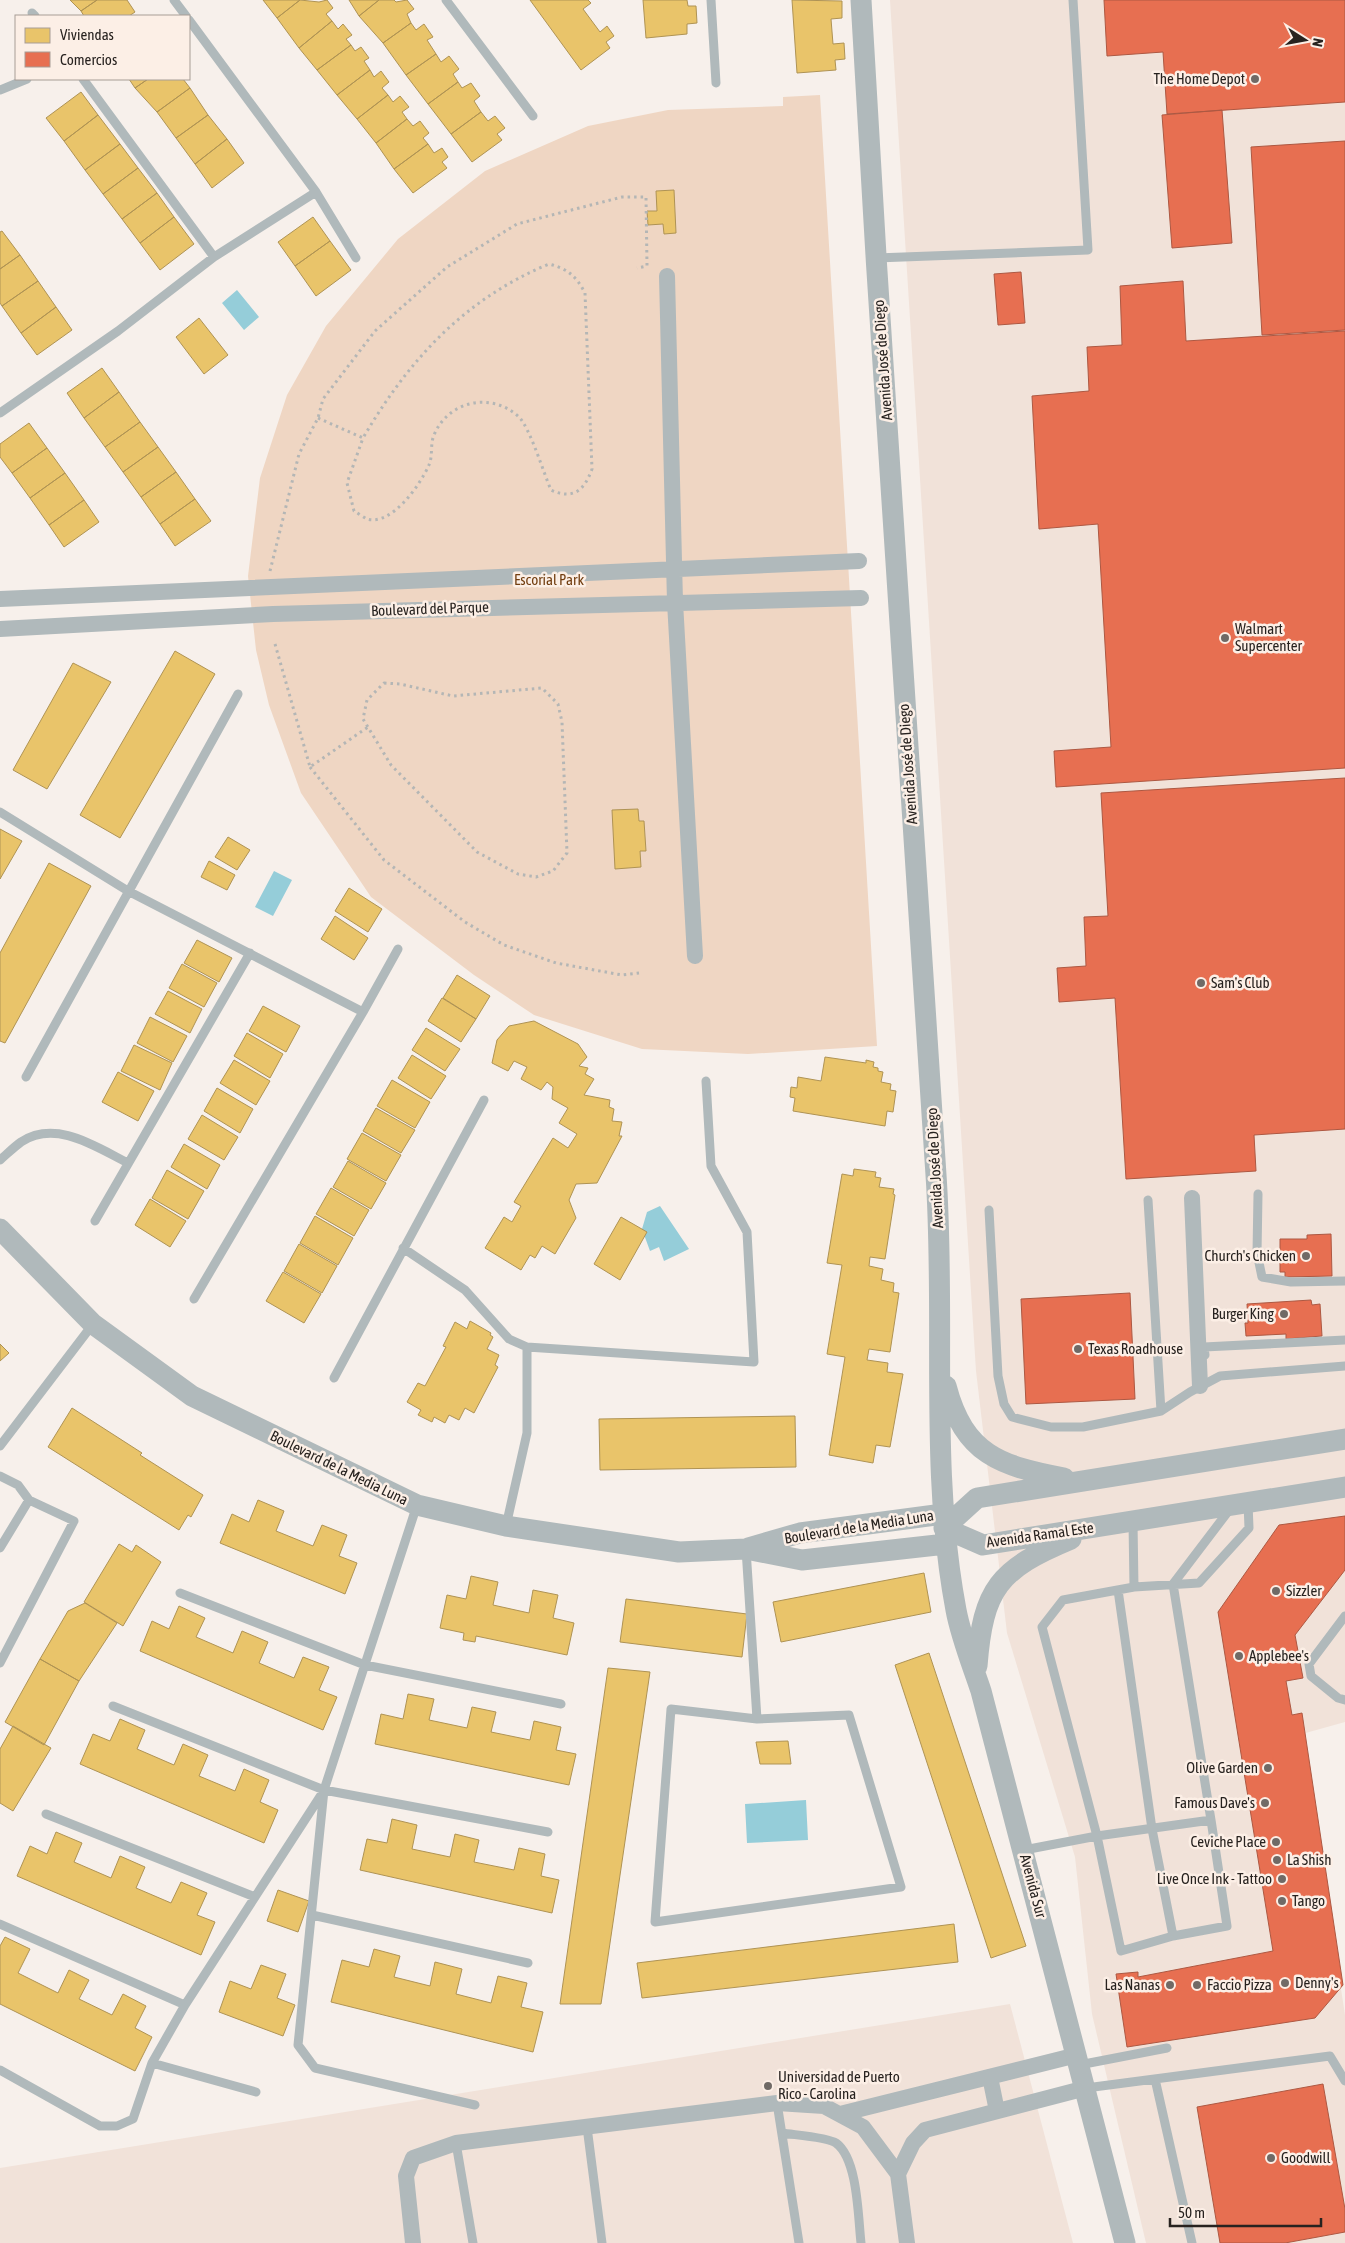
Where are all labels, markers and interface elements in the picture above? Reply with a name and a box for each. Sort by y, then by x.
legend [15,15,190,80]
north arrow [1280,15,1330,65]
text: Viviendas [60,26,114,43]
text: N [1309,37,1326,48]
text: Comercios [60,51,117,68]
place label: The Home Depot [1153,70,1245,87]
marker: The Home Depot [1249,73,1261,85]
street label: Avenida José de Diego [870,299,895,421]
park label: Escorial Park [514,571,585,588]
street label: Boulevard del Parque [371,598,489,619]
place label: Walmart Supercenter [1235,620,1303,654]
marker: Walmart Supercenter [1219,632,1231,644]
street label: Avenida José de Diego [895,703,920,825]
place label: Sam's Club [1211,974,1270,991]
marker: Sam's Club [1195,977,1207,989]
street label: Avenida José de Diego [923,1107,946,1229]
place label: Church's Chicken [1205,1247,1296,1264]
marker: Church's Chicken [1300,1250,1312,1262]
place label: Burger King [1212,1305,1275,1322]
marker: Burger King [1278,1308,1290,1320]
place label: Texas Roadhouse [1088,1340,1183,1357]
marker: Texas Roadhouse [1072,1343,1084,1355]
street label: Boulevard de la Media Luna [268,1427,411,1508]
street label: Boulevard de la Media Luna [783,1506,935,1547]
street label: Avenida Ramal Este [985,1519,1095,1550]
place label: Sizzler [1286,1582,1322,1599]
marker: Sizzler [1270,1585,1282,1597]
place label: Applebee's [1249,1647,1309,1664]
marker: Applebee's [1233,1650,1245,1662]
place label: Olive Garden [1186,1759,1258,1776]
marker: Olive Garden [1262,1762,1274,1774]
place label: Famous Dave's [1174,1794,1255,1811]
marker: Famous Dave's [1259,1797,1271,1809]
place label: Ceviche Place [1191,1833,1266,1850]
marker: Ceviche Place [1270,1836,1282,1848]
place label: La Shish [1287,1851,1331,1868]
street label: Avenida Sur [1017,1852,1050,1920]
marker: La Shish [1271,1854,1283,1866]
place label: Live Once Ink - Tattoo [1157,1870,1272,1887]
marker: Live Once Ink - Tattoo [1276,1873,1288,1885]
place label: Tango [1292,1892,1325,1909]
marker: Tango [1276,1895,1288,1907]
place label: Denny's [1295,1974,1339,1991]
place label: Las Nanas [1104,1976,1160,1993]
place label: Faccio Pizza [1207,1976,1272,1993]
marker: Denny's [1279,1977,1291,1989]
marker: Las Nanas [1164,1979,1176,1991]
marker: Faccio Pizza [1191,1979,1203,1991]
place label: Universidad de Puerto Rico - Carolina [778,2068,900,2102]
marker: Universidad de Puerto Rico - Carolina [762,2080,774,2092]
place label: Goodwill [1281,2149,1331,2166]
marker: Goodwill [1265,2152,1277,2164]
scale bar [1170,2196,1321,2228]
text: 50 m [1178,2204,1205,2221]

